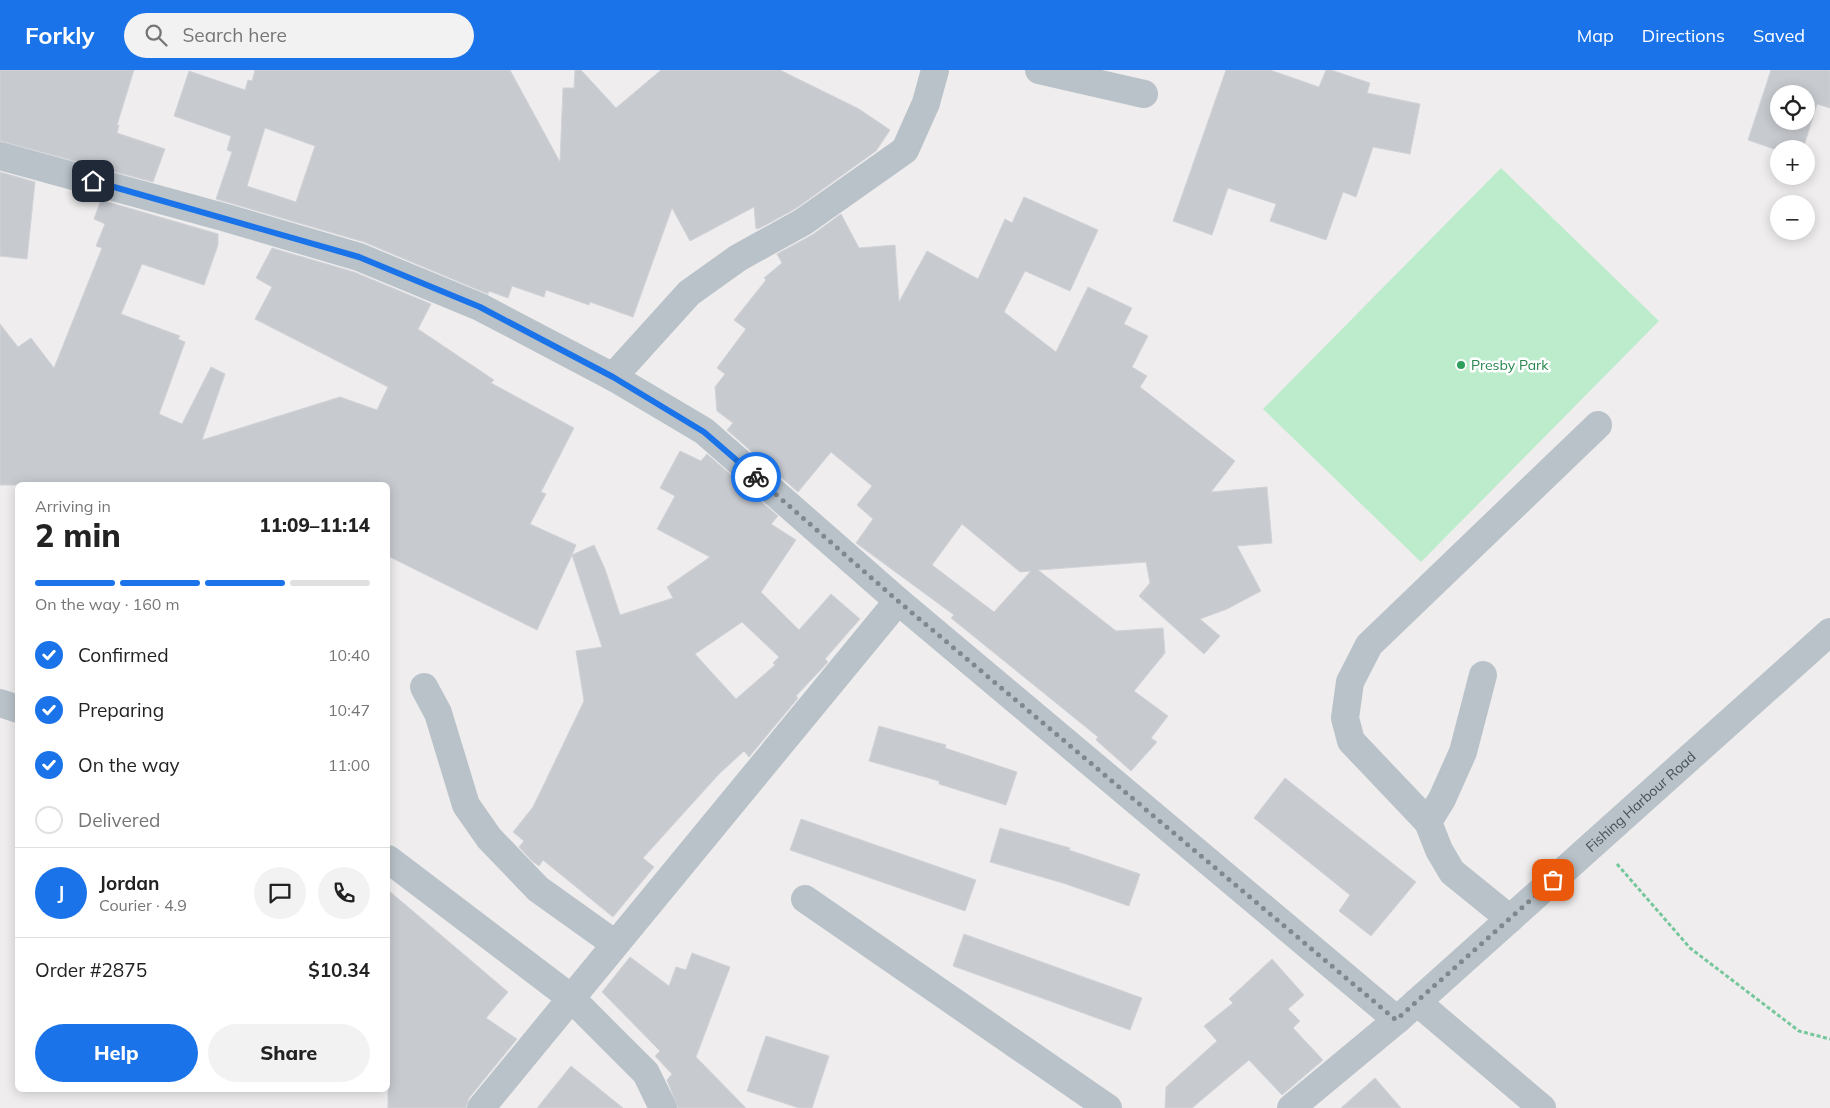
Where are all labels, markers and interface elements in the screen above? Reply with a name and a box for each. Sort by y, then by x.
search box [124,13,474,58]
text: Forkly [25,20,94,50]
icon: search [142,21,170,49]
text: Search here [182,23,287,47]
text: Map [1577,24,1614,47]
text: Directions [1642,24,1725,47]
text: Saved [1753,24,1805,47]
map controls [1770,85,1815,240]
button: locate [1770,85,1815,130]
button: + [1770,140,1815,185]
pin [72,160,114,202]
icon: home [79,167,107,195]
button: − [1770,195,1815,240]
place label: Presby Park [1471,356,1549,374]
marker: Presby Park [1455,359,1467,371]
courier [731,452,781,502]
icon: bike [742,463,770,491]
text: Arriving in [35,496,111,516]
text: 11:09–11:14 [259,513,370,537]
text: 2 min [35,515,121,555]
text: On the way · 160 m [35,594,180,614]
icon: check [35,641,63,669]
text: Confirmed [78,643,169,667]
text: 10:40 [328,645,370,665]
icon: check [35,696,63,724]
text: Preparing [78,698,164,722]
text: 10:47 [328,700,370,720]
street label: Fishing Harbour Road [1582,748,1700,856]
icon: check [35,751,63,779]
text: On the way [78,753,180,777]
text: 11:00 [328,755,370,775]
text: Delivered [78,808,160,832]
pin [1532,859,1574,901]
icon: bag [1539,866,1567,894]
button: chat [254,867,306,919]
button: phone [318,867,370,919]
text: Jordan [99,871,159,895]
text: J [58,881,64,905]
text: Courier · 4.9 [99,895,187,915]
text: Order #2875 [35,958,147,982]
text: $10.34 [308,958,370,982]
button: Help [35,1024,198,1082]
button: Share [208,1024,370,1082]

